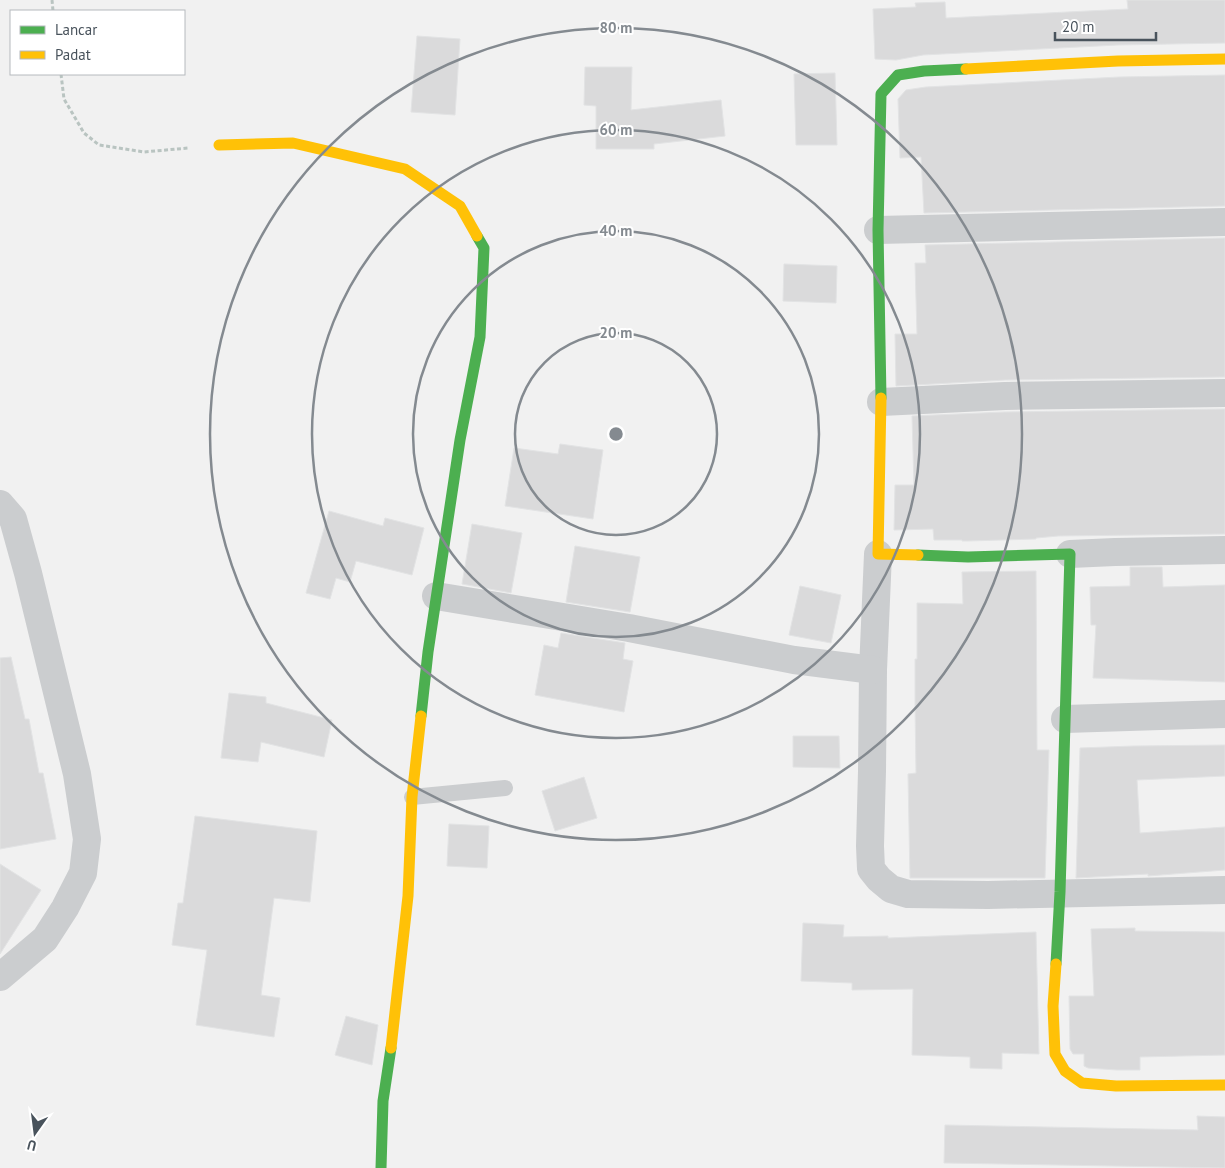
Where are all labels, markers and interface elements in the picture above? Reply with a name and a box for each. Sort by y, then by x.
legend [10,10,185,75]
scale bar [1055,10,1156,42]
text: 20 m [1062,17,1095,36]
text: 80 m [600,18,632,37]
text: Lancar [55,20,97,39]
text: Padat [55,45,91,64]
text: 60 m [600,120,632,139]
text: 40 m [600,221,632,240]
text: 20 m [600,323,632,342]
centre of rings [607,425,625,443]
north arrow [10,1108,60,1158]
text: U [25,1136,38,1155]

